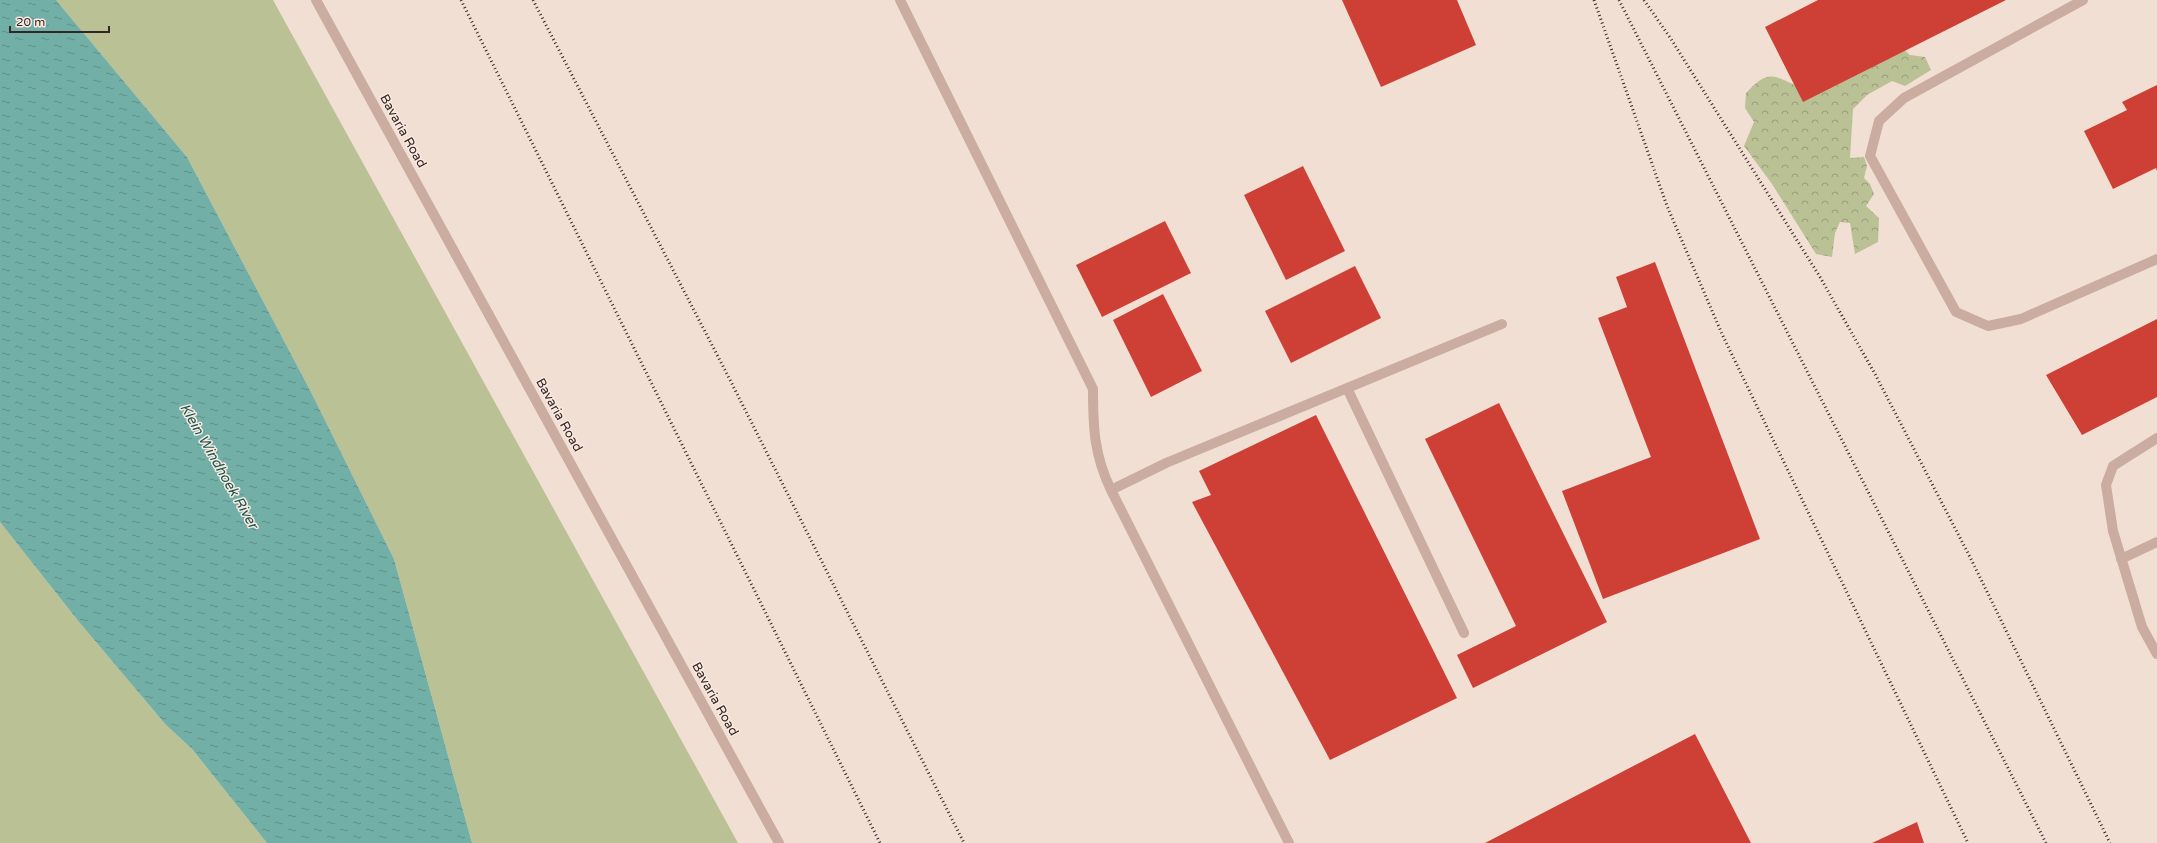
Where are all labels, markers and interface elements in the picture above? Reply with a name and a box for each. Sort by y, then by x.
scale bar [10,8,109,34]
text: 20 m [16,15,45,29]
street label: Bavaria Road [376,91,430,171]
street label: Bavaria Road [532,375,586,455]
water label: Klein Windhoek River [176,400,263,533]
street label: Bavaria Road [688,659,742,739]

